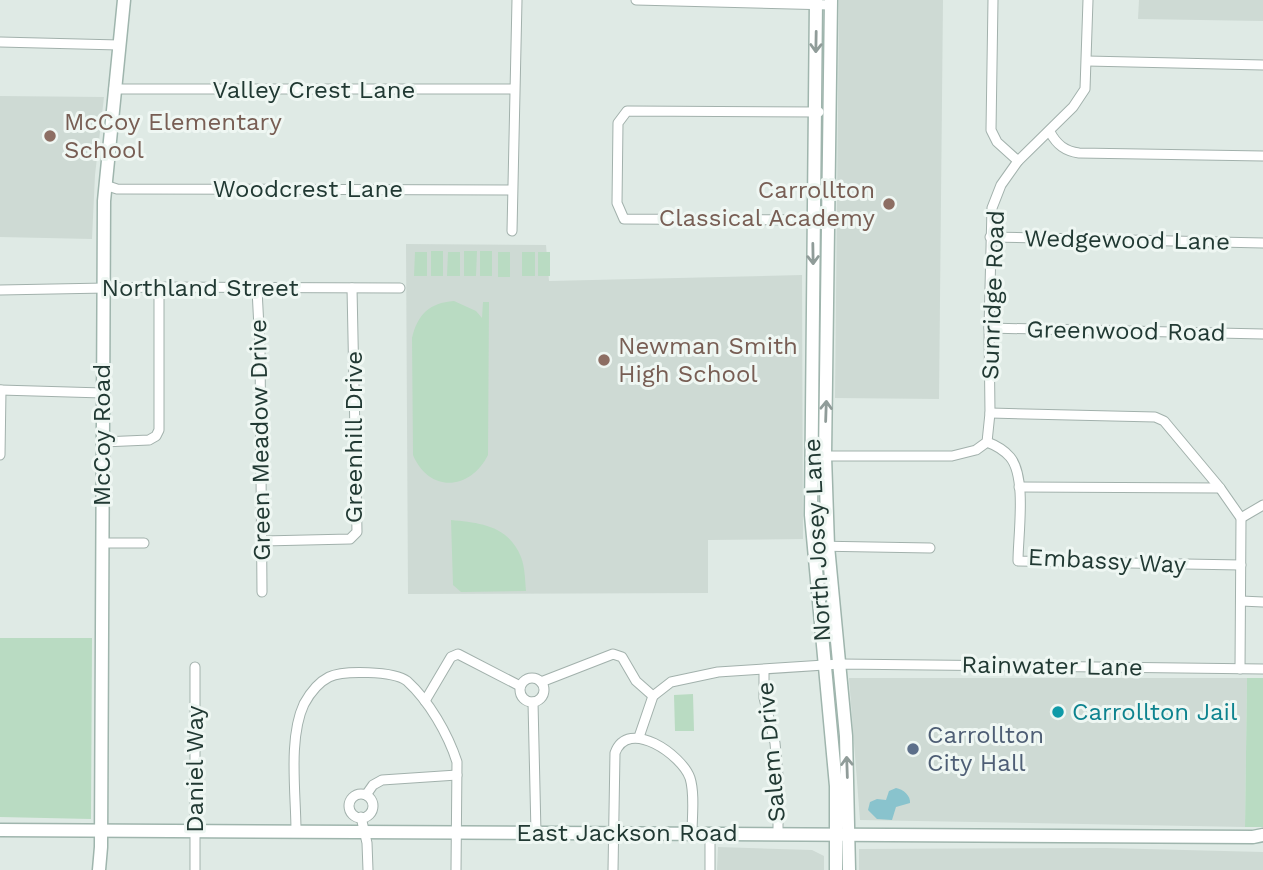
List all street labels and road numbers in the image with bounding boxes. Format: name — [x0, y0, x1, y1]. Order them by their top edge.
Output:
street label: Valley Crest Lane — [213, 76, 415, 104]
street label: Woodcrest Lane — [213, 175, 403, 203]
street label: Sunridge Road — [976, 210, 1010, 380]
street label: Wedgewood Lane — [1024, 224, 1230, 256]
street label: Northland Street — [101, 274, 299, 302]
street label: Greenwood Road — [1026, 315, 1226, 347]
street label: Green Meadow Drive — [244, 319, 276, 561]
street label: Greenhill Drive — [340, 351, 368, 523]
street label: McCoy Road — [88, 364, 116, 506]
street label: North Josey Lane — [798, 438, 836, 642]
street label: Embassy Way — [1027, 543, 1187, 579]
street label: Rainwater Lane — [961, 650, 1143, 682]
street label: Salem Drive — [751, 681, 791, 823]
street label: Daniel Way — [181, 705, 209, 833]
street label: East Jackson Road — [516, 819, 738, 847]

